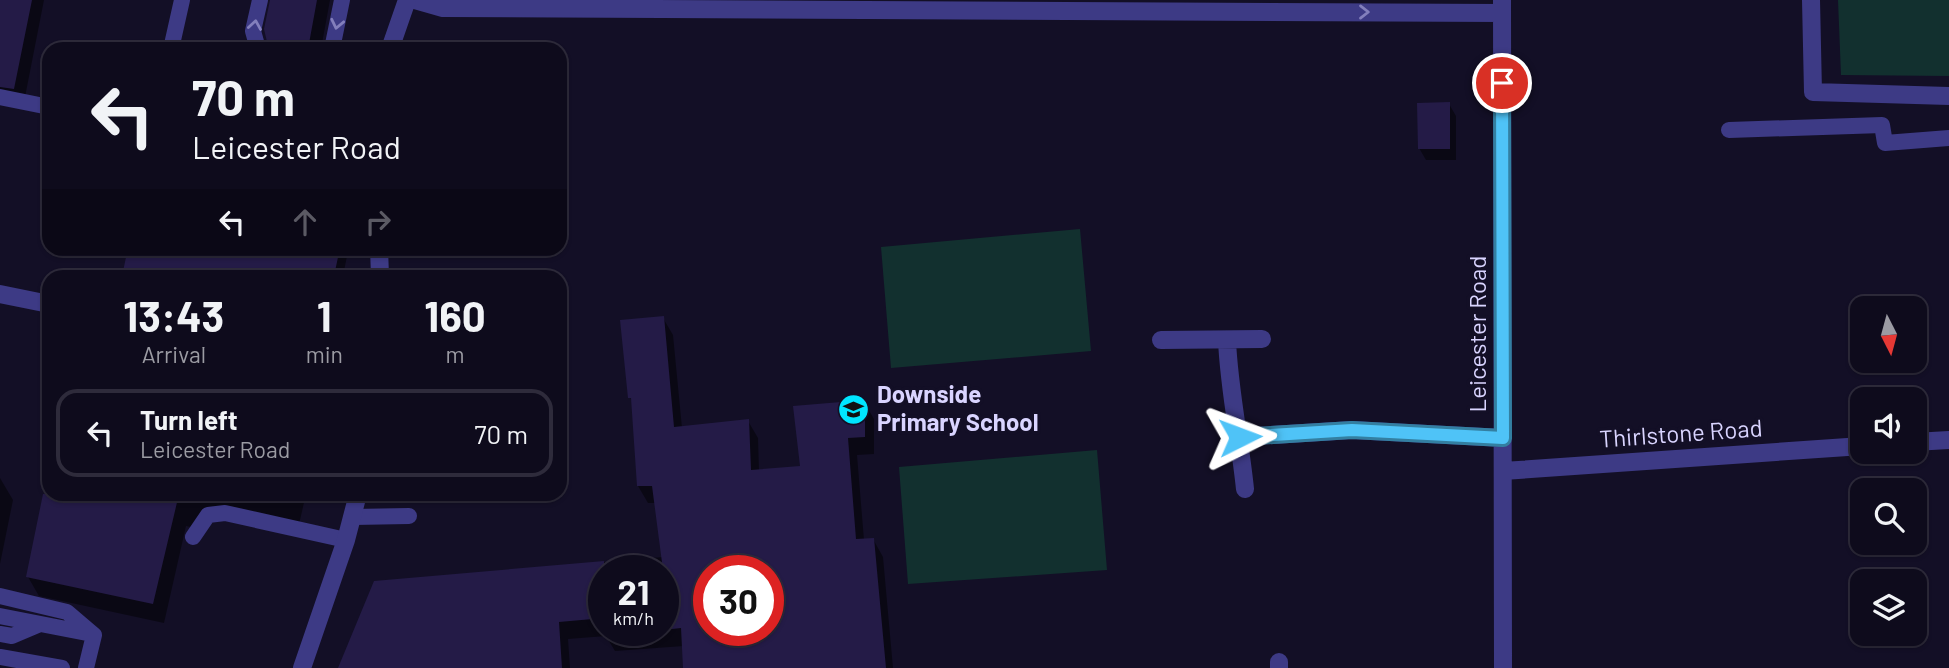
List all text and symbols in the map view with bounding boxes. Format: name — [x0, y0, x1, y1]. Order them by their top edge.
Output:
one-way arrow — [1360, 4, 1370, 20]
one-way arrow — [330, 18, 345, 30]
one-way arrow — [247, 19, 262, 31]
pin — [1472, 53, 1532, 113]
icon: arrive — [1483, 64, 1521, 102]
text: 70 m — [192, 67, 295, 126]
icon: left — [77, 70, 168, 161]
text: Leicester Road — [192, 127, 401, 165]
icon: left — [213, 203, 251, 241]
icon: ahead — [286, 203, 324, 241]
icon: right — [359, 203, 397, 241]
street label: Leicester Road — [1462, 256, 1491, 412]
text: 13:43 — [123, 290, 224, 340]
text: 1 — [317, 290, 332, 340]
text: 160 — [424, 290, 486, 340]
north arrow — [1850, 296, 1927, 373]
map controls — [1850, 296, 1927, 646]
text: Arrival — [142, 340, 206, 368]
text: min — [306, 340, 343, 368]
text: m — [445, 340, 464, 368]
place label: Downside Primary School — [877, 379, 1039, 436]
button: sound — [1850, 387, 1927, 464]
school or university icon: Downside Primary School — [837, 392, 871, 426]
position arrow — [1203, 400, 1277, 474]
text: Turn left — [140, 404, 238, 435]
street label: Thirlstone Road — [1598, 412, 1763, 453]
icon: left — [81, 414, 119, 452]
text: 70 m — [474, 418, 528, 449]
text: Leicester Road — [140, 435, 290, 463]
button: search — [1850, 478, 1927, 555]
speed limit sign: 30 — [693, 555, 784, 646]
button: layers — [1850, 569, 1927, 646]
text: 21 — [618, 570, 649, 612]
text: km/h — [613, 607, 654, 629]

